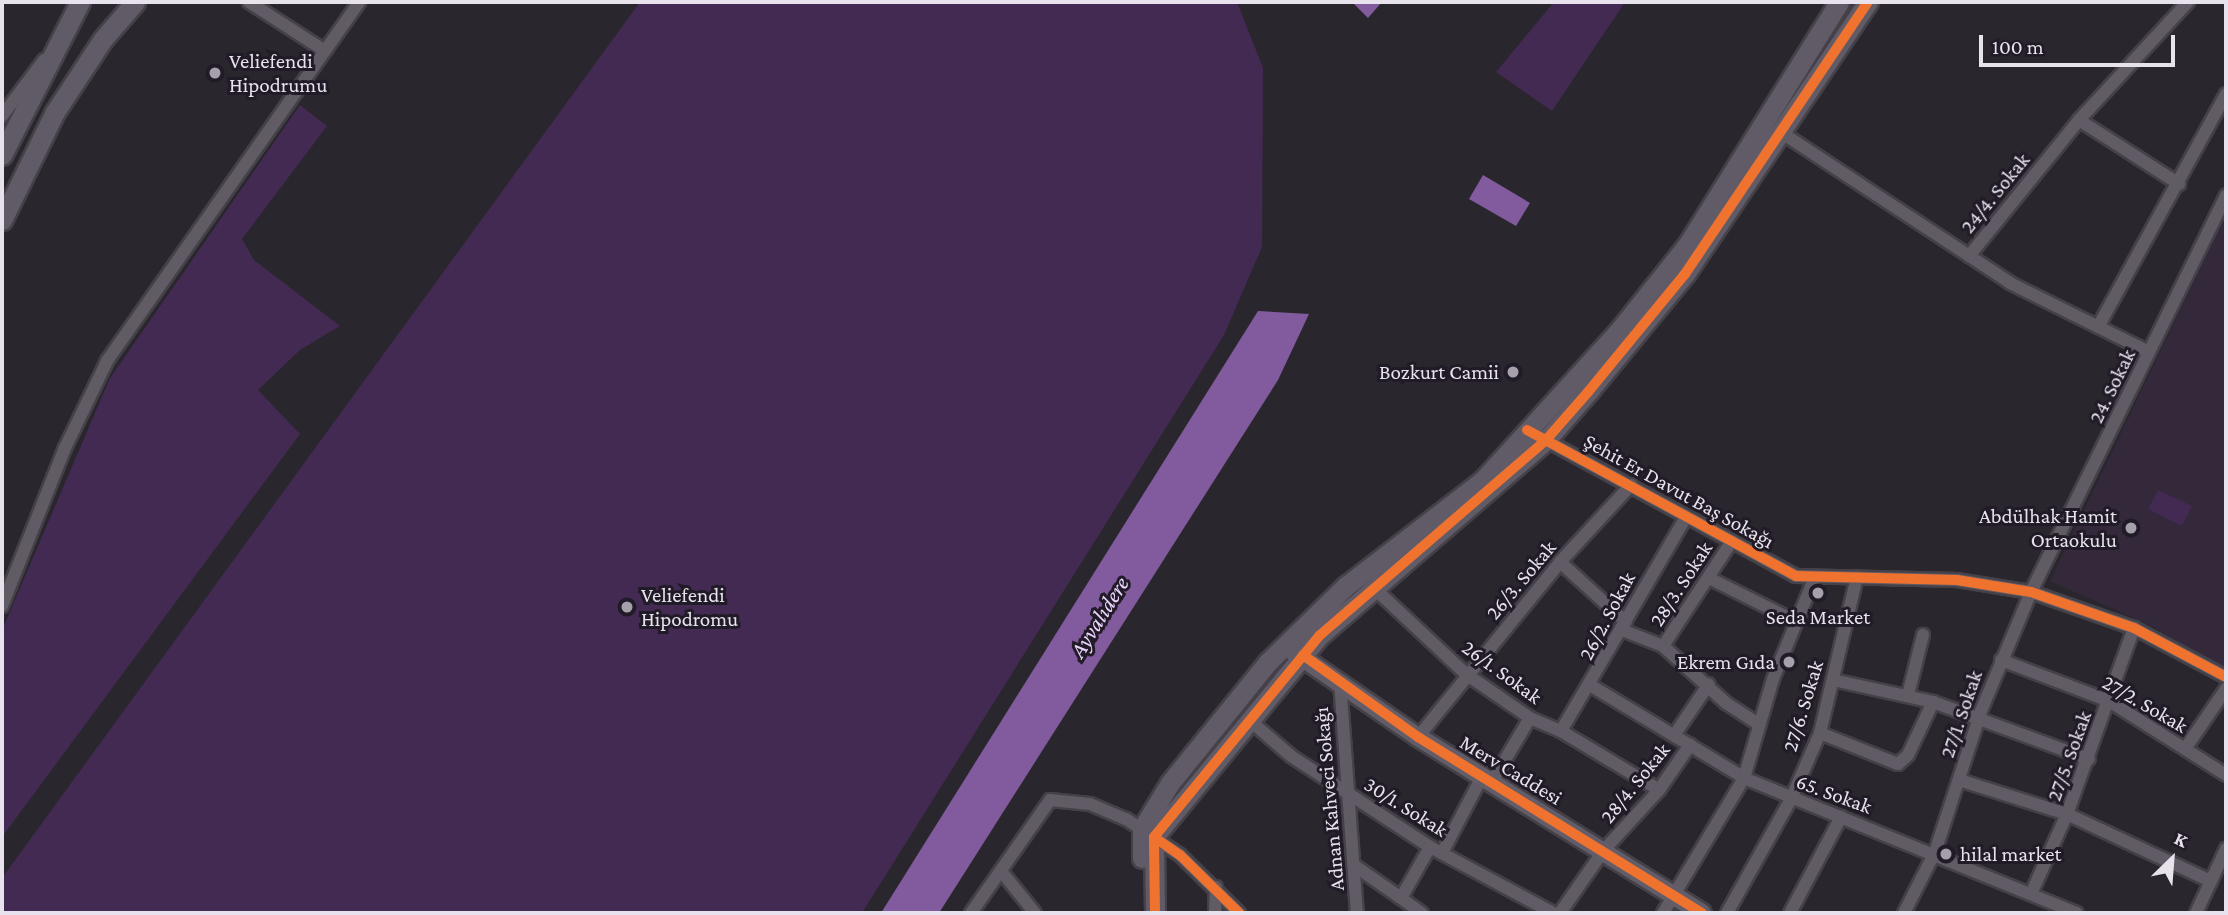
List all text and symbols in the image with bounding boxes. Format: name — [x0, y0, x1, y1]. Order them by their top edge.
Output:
scale bar — [1983, 21, 2179, 65]
text: 100 m — [1992, 35, 2044, 59]
place label: Veliefendi Hipodrumu — [229, 48, 327, 98]
marker: Veliefendi Hipodrumu — [207, 65, 223, 81]
street label: 24/4. Sokak — [1955, 148, 2035, 238]
street label: 24. Sokak — [2083, 345, 2141, 427]
place label: Bozkurt Camii — [1379, 359, 1499, 385]
marker: Bozkurt Camii — [1505, 364, 1521, 380]
street label: Şehit Er Davut Baş Sokağı — [1579, 428, 1779, 554]
place label: Abdülhak Hamit Ortaokulu — [1979, 503, 2117, 553]
marker: Abdülhak Hamit Ortaokulu — [2123, 520, 2139, 536]
street label: 26/3. Sokak — [1481, 535, 1561, 625]
street label: 28/3. Sokak — [1644, 537, 1718, 631]
street label: 26/2. Sokak — [1573, 568, 1641, 664]
water label: Ayvalıdere — [1063, 571, 1135, 663]
place label: Veliefendi Hipodromu — [641, 582, 738, 632]
marker: Seda Market — [1810, 585, 1826, 601]
marker: Veliefendi Hipodromu — [619, 599, 635, 615]
place label: Seda Market — [1766, 604, 1870, 630]
street label: 26/1. Sokak — [1457, 635, 1547, 709]
place label: Ekrem Gıda — [1677, 649, 1775, 675]
marker: Ekrem Gıda — [1781, 654, 1797, 670]
street label: 27/6. Sokak — [1777, 657, 1829, 755]
street label: 27/1. Sokak — [1934, 667, 1988, 761]
street label: 27/2. Sokak — [2098, 670, 2192, 738]
street label: Adnan Kahveci Sokağı — [1308, 706, 1350, 892]
street label: 27/5. Sokak — [2041, 708, 2097, 804]
street label: Merv Caddesi — [1455, 730, 1567, 810]
street label: 28/4. Sokak — [1595, 738, 1675, 828]
street label: 65. Sokak — [1793, 769, 1875, 819]
street label: 30/1. Sokak — [1360, 772, 1452, 842]
north arrow — [2137, 824, 2207, 894]
text: K — [2171, 827, 2191, 852]
place label: hilal market — [1960, 841, 2061, 867]
marker: hilal market — [1938, 846, 1954, 862]

